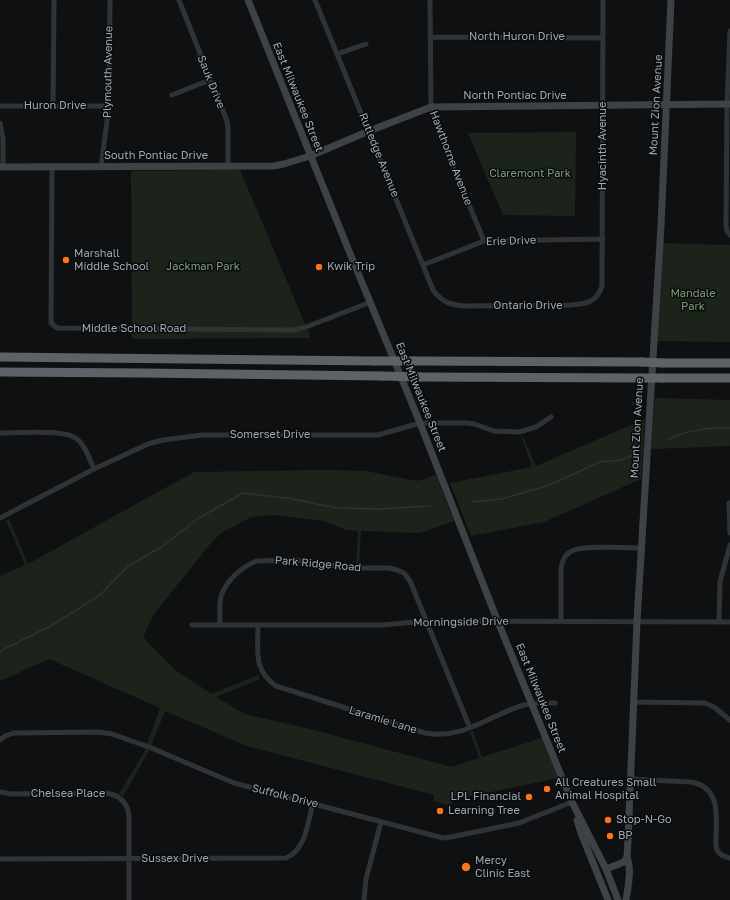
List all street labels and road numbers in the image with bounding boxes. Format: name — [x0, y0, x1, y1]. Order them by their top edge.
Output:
street label: Plymouth Avenue — [101, 26, 115, 118]
street label: North Huron Drive — [469, 30, 565, 44]
street label: East Milwaukee Street — [270, 40, 326, 154]
street label: Sauk Drive — [194, 54, 228, 110]
street label: Mount Zion Avenue — [647, 54, 665, 156]
street label: North Pontiac Drive — [463, 89, 567, 103]
street label: Huron Drive — [24, 99, 86, 113]
street label: Hyacinth Avenue — [596, 102, 610, 190]
street label: Hawthorne Avenue — [427, 109, 475, 207]
street label: Rutledge Avenue — [356, 111, 402, 199]
street label: South Pontiac Drive — [104, 149, 208, 163]
street label: Erie Drive — [486, 234, 536, 248]
street label: Ontario Drive — [493, 299, 563, 313]
street label: Middle School Road — [82, 322, 186, 336]
street label: East Milwaukee Street — [393, 340, 449, 454]
street label: Mount Zion Avenue — [628, 377, 646, 479]
street label: Somerset Drive — [230, 428, 310, 442]
street label: Park Ridge Road — [274, 554, 362, 574]
street label: Morningside Drive — [413, 615, 509, 629]
street label: East Milwaukee Street — [513, 641, 569, 755]
street label: Laramie Lane — [347, 703, 419, 737]
street label: Suffolk Drive — [250, 781, 320, 811]
street label: Chelsea Place — [31, 787, 105, 801]
street label: Sussex Drive — [141, 852, 209, 866]

